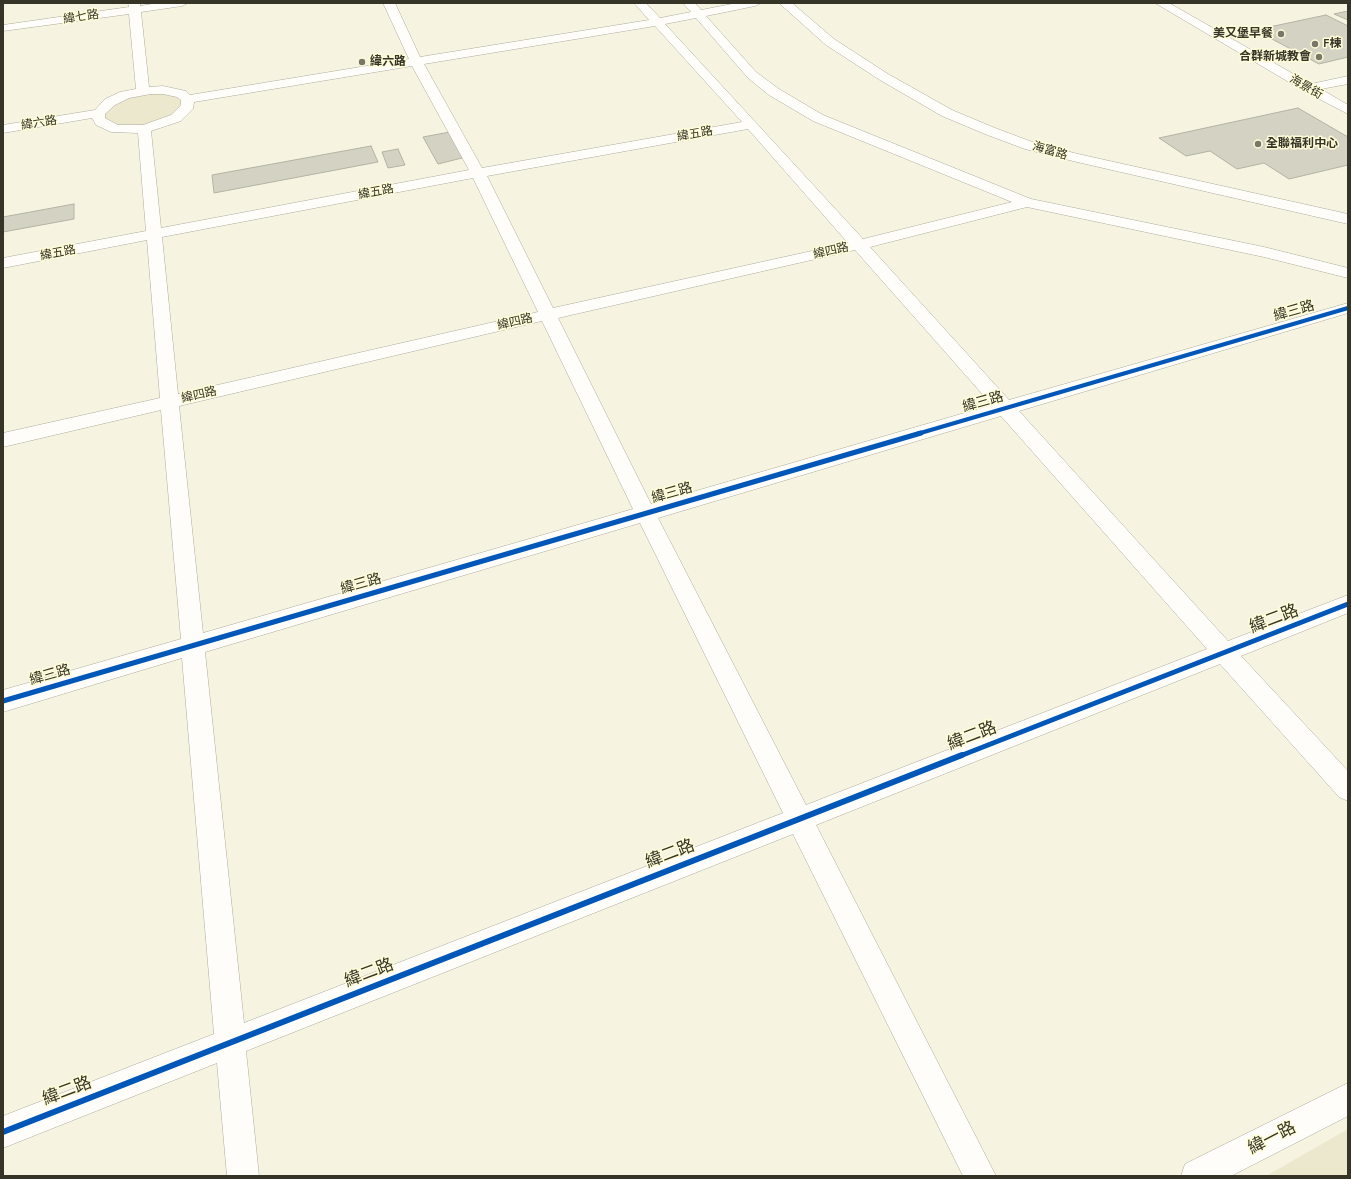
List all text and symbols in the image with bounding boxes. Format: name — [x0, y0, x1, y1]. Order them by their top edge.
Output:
street label: 緯七路 — [62, 7, 100, 27]
place label: 美又堡早餐 — [1213, 27, 1273, 41]
marker: 美又堡早餐 — [1276, 29, 1286, 39]
place label: F棟 — [1323, 37, 1342, 51]
marker: F棟 — [1310, 39, 1320, 49]
place label: 合群新城教會 — [1239, 50, 1311, 64]
marker: 合群新城教會 — [1314, 52, 1324, 62]
place label: 緯六路 — [370, 55, 406, 69]
marker: 緯六路 — [357, 57, 367, 67]
street label: 海景街 — [1287, 72, 1325, 102]
street label: 緯六路 — [20, 113, 58, 133]
street label: 緯五路 — [676, 124, 714, 144]
place label: 全聯福利中心 — [1266, 137, 1338, 151]
street label: 海富路 — [1031, 139, 1069, 163]
marker: 全聯福利中心 — [1253, 139, 1263, 149]
street label: 緯五路 — [357, 181, 395, 203]
street label: 緯四路 — [812, 240, 850, 262]
street label: 緯五路 — [39, 242, 77, 264]
street label: 緯三路 — [1271, 297, 1317, 325]
street label: 緯四路 — [496, 311, 534, 333]
street label: 緯四路 — [180, 384, 218, 406]
street label: 緯三路 — [960, 388, 1006, 416]
street label: 緯三路 — [649, 479, 695, 507]
street label: 緯三路 — [338, 570, 384, 598]
street label: 緯二路 — [1247, 600, 1301, 638]
street label: 緯三路 — [27, 661, 73, 689]
street label: 緯二路 — [945, 717, 999, 755]
street label: 緯二路 — [643, 835, 697, 873]
street label: 緯二路 — [342, 954, 396, 992]
street label: 緯二路 — [40, 1072, 94, 1110]
street label: 緯一路 — [1245, 1117, 1299, 1159]

